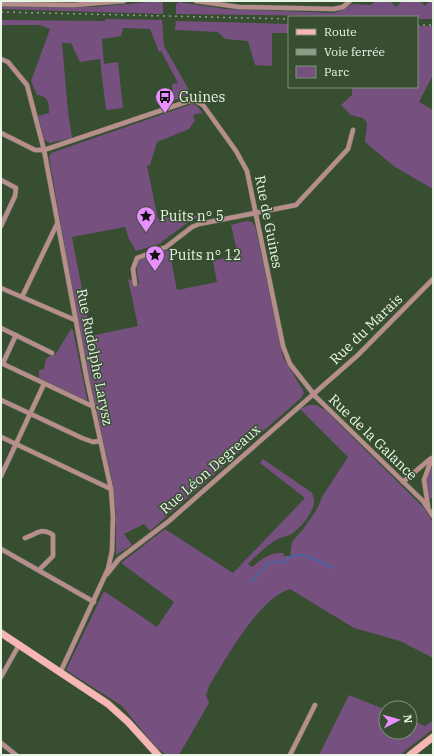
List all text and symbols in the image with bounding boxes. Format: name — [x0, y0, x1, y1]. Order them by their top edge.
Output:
legend — [288, 16, 418, 88]
text: Route — [324, 24, 357, 39]
text: Voie ferrée — [324, 44, 385, 59]
text: Parc — [324, 64, 349, 79]
bus stop icon: Guines — [154, 86, 176, 114]
place label: Guines — [179, 88, 226, 106]
street label: Rue de Guines — [251, 174, 287, 270]
place icon: Puits n° 5 — [135, 205, 157, 233]
place label: Puits n° 5 — [160, 207, 224, 225]
place icon: Puits n° 12 — [144, 244, 166, 272]
place label: Puits n° 12 — [169, 246, 241, 264]
street label: Rue Rudolphe Larysz — [73, 287, 117, 427]
street label: Rue du Marais — [326, 290, 406, 368]
street label: Rue de la Galance — [325, 390, 421, 484]
street label: Rue Léon Degreaux — [156, 420, 264, 518]
north arrow — [378, 700, 418, 740]
text: N — [401, 714, 415, 724]

